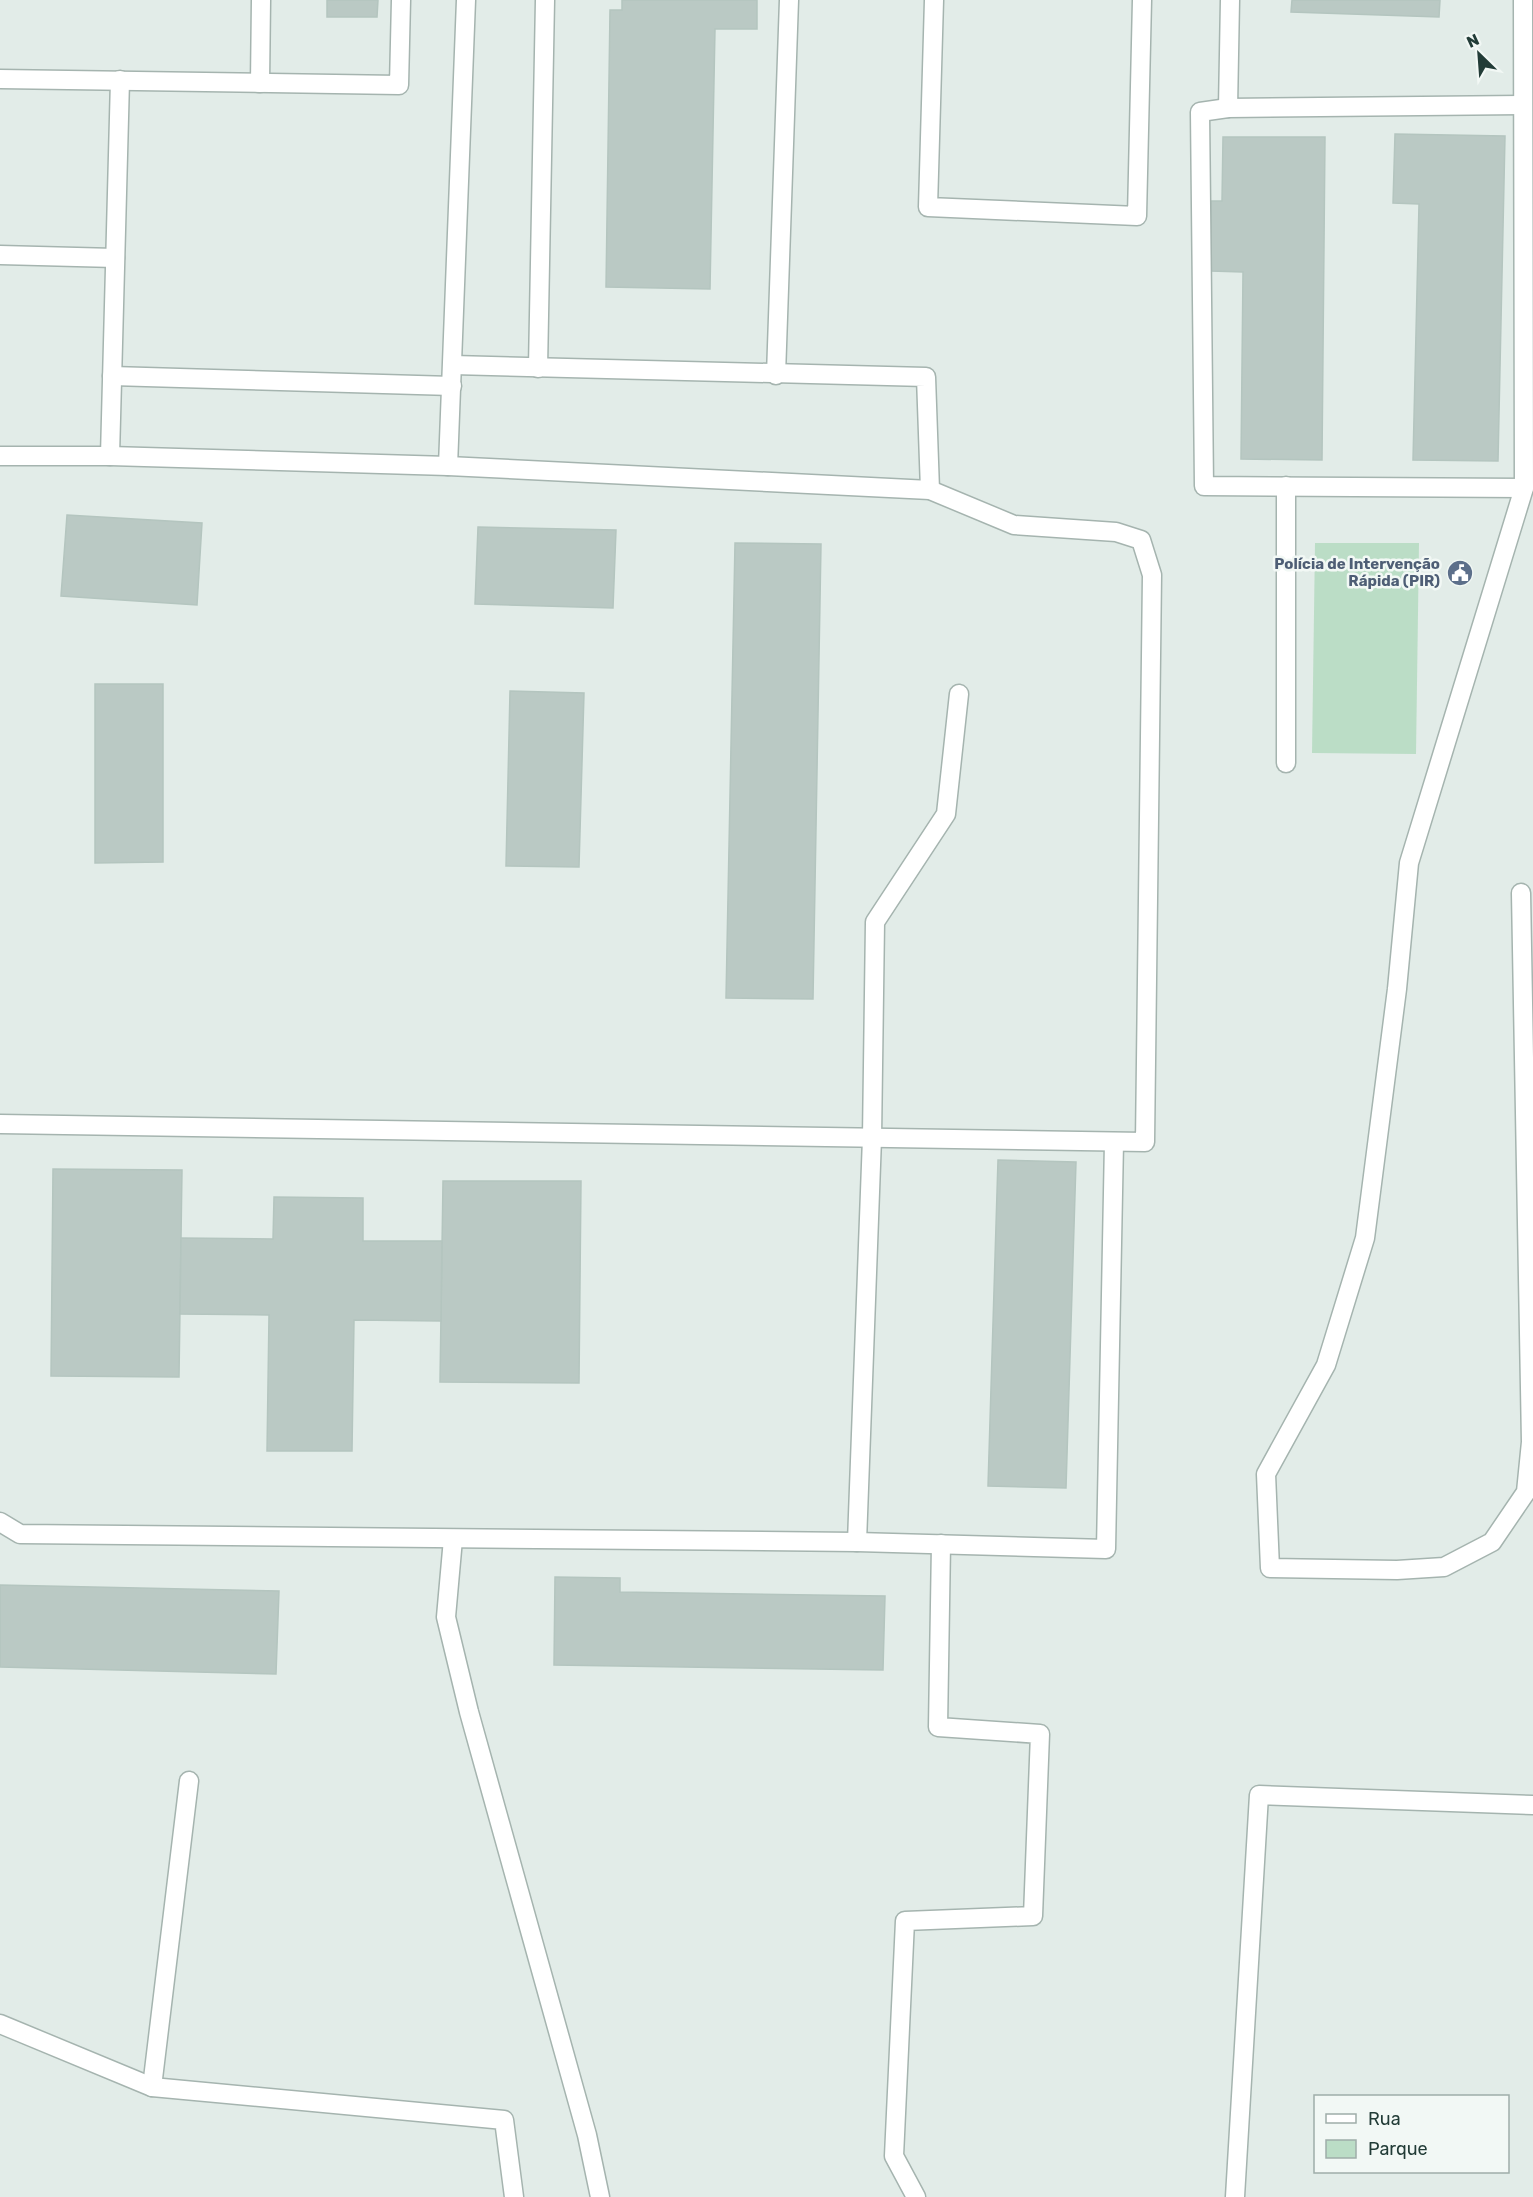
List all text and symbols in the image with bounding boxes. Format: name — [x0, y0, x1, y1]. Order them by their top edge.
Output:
north arrow — [1449, 24, 1509, 84]
text: N — [1464, 30, 1482, 52]
place label: Polícia de Intervenção Rápida (PIR) — [1274, 555, 1440, 590]
public building icon: Polícia de Intervenção Rápida (PIR) — [1445, 558, 1475, 588]
legend — [1314, 2095, 1509, 2173]
text: Rua — [1368, 2108, 1401, 2130]
text: Parque — [1368, 2138, 1428, 2160]

